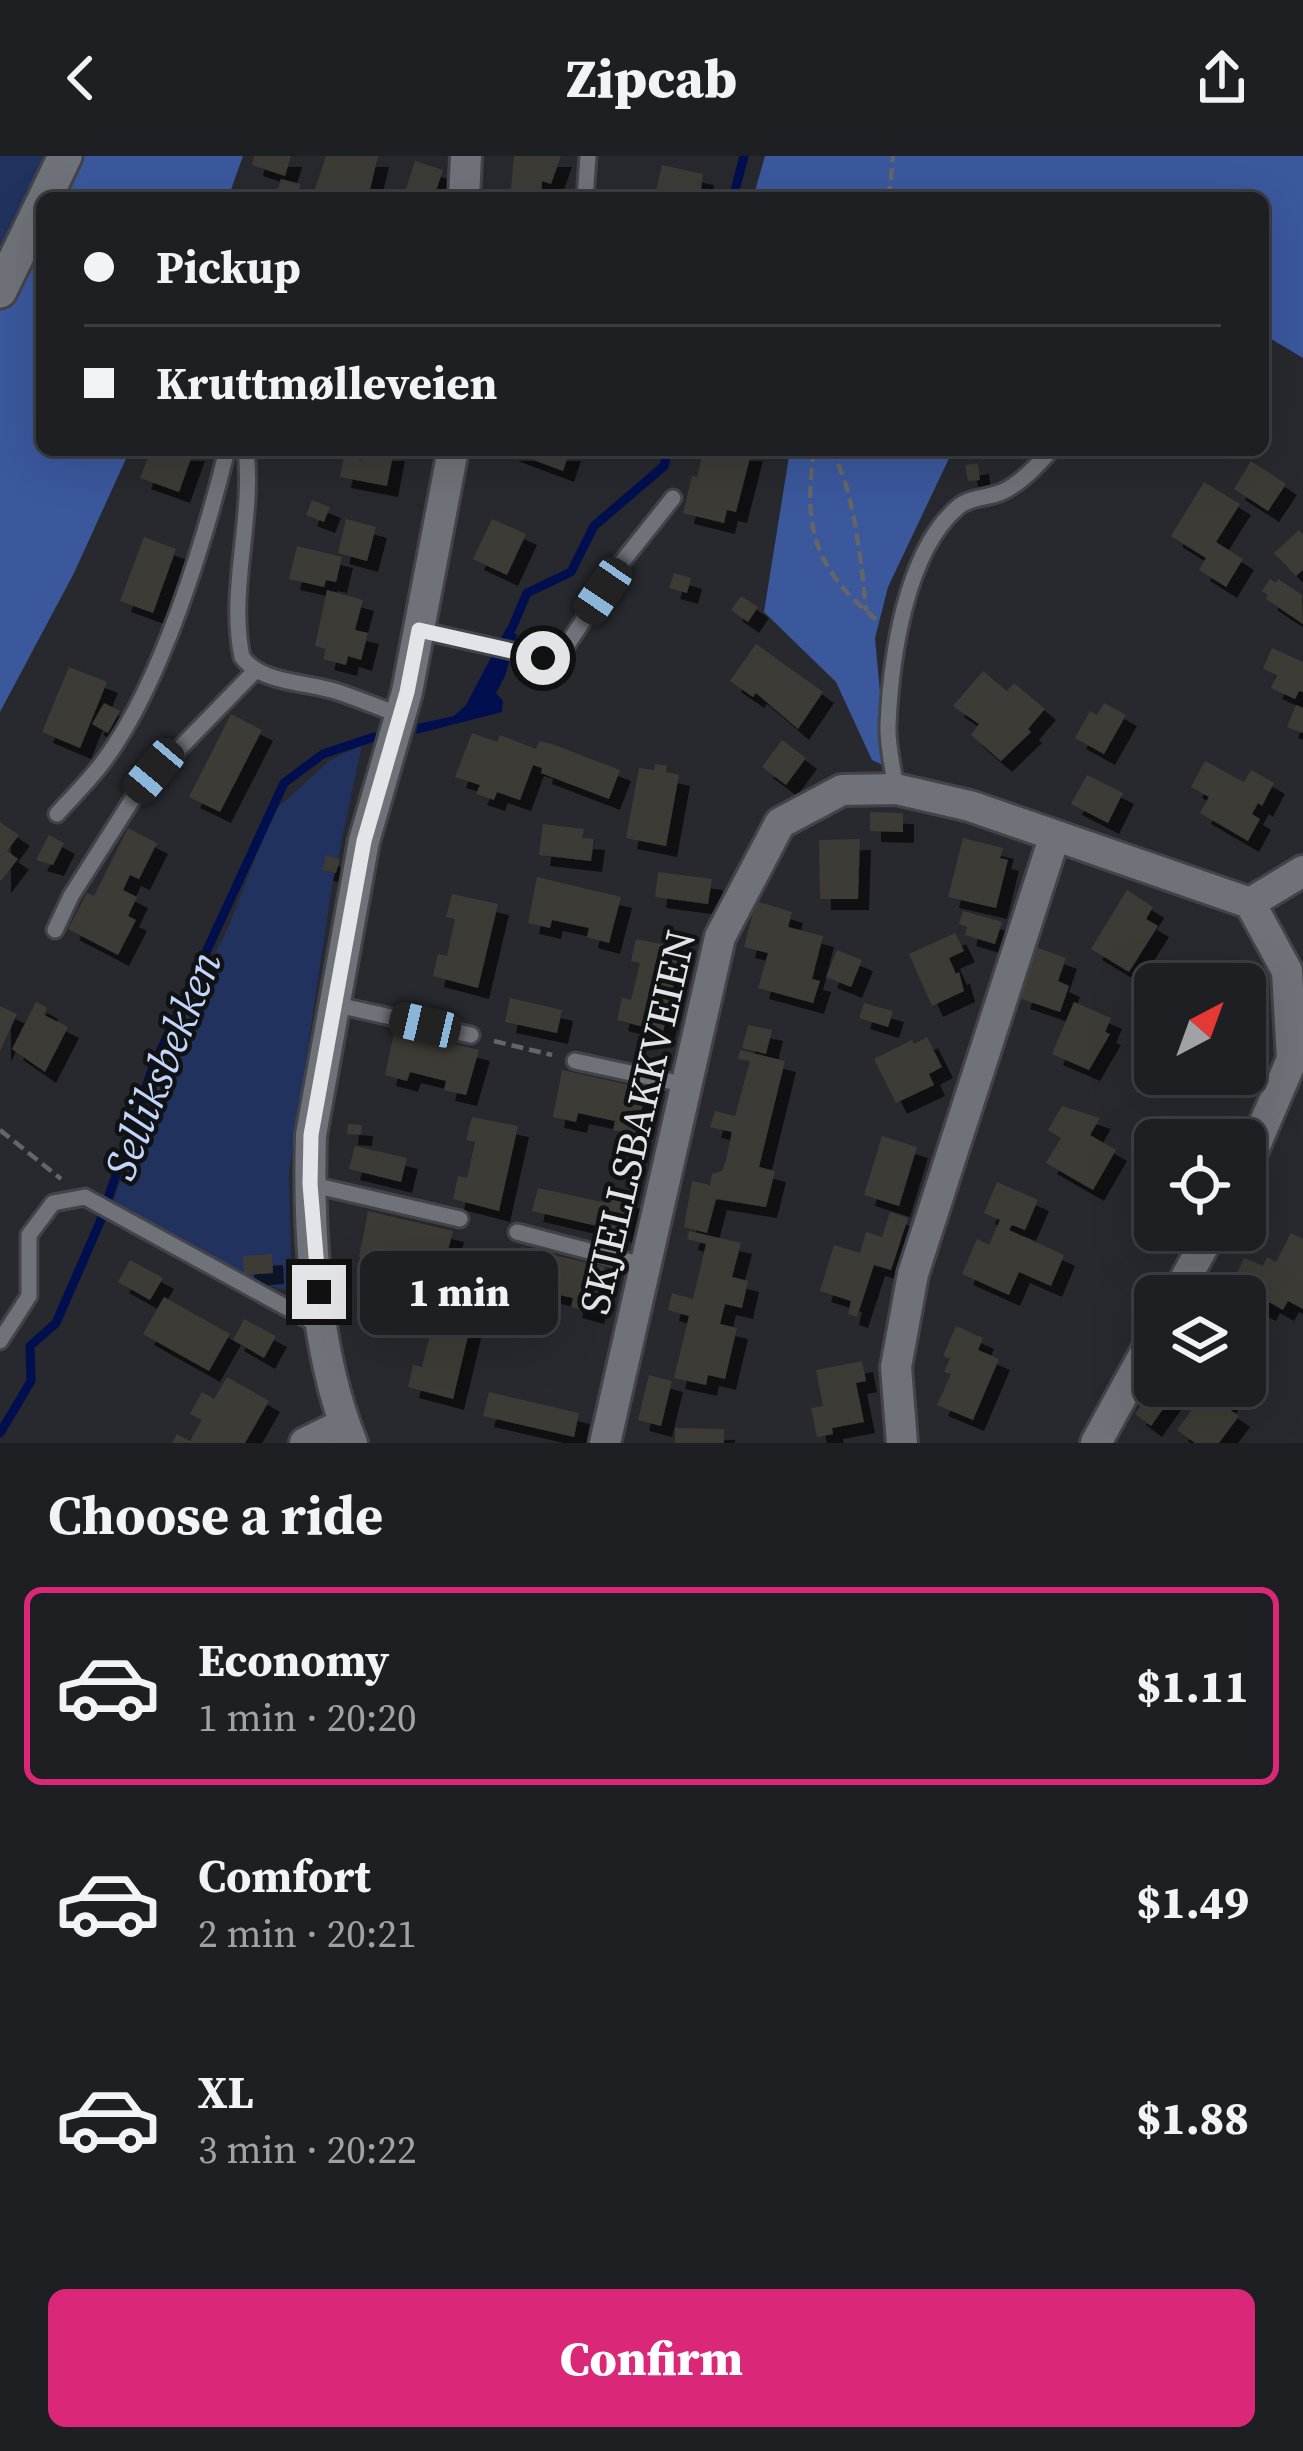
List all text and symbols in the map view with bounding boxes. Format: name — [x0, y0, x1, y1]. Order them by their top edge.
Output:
text: Zipcab — [566, 41, 737, 115]
icon: back — [48, 45, 114, 111]
icon: share — [1189, 45, 1255, 111]
text: Pickup — [156, 236, 301, 298]
text: Kruttmølleveien — [156, 352, 497, 414]
car — [568, 551, 638, 631]
route start — [516, 631, 570, 685]
car — [117, 732, 191, 810]
street label: SKJELLSBAKKVEIEN — [565, 924, 709, 1320]
water label: Selliksbekken — [88, 942, 236, 1188]
north arrow — [1134, 963, 1266, 1095]
map controls — [1134, 963, 1266, 1407]
car — [386, 999, 464, 1051]
button: locate — [1134, 1119, 1266, 1251]
callout: 1 min — [361, 1250, 559, 1334]
route end — [292, 1265, 346, 1319]
text: 1 min — [408, 1266, 510, 1319]
button: layers — [1134, 1275, 1266, 1407]
text: Choose a ride — [48, 1478, 383, 1552]
text: Economy — [198, 1629, 389, 1691]
icon: car — [54, 1632, 162, 1740]
text: $1.11 — [1136, 1655, 1249, 1717]
text: 1 min · 20:20 — [198, 1691, 417, 1744]
text: Comfort — [198, 1845, 371, 1907]
icon: car — [54, 1848, 162, 1956]
text: $1.49 — [1136, 1871, 1249, 1933]
text: 2 min · 20:21 — [198, 1907, 417, 1960]
text: XL — [198, 2061, 254, 2123]
icon: car — [54, 2064, 162, 2172]
text: $1.88 — [1136, 2087, 1249, 2149]
text: 3 min · 20:22 — [198, 2123, 417, 2176]
button: Confirm — [48, 2289, 1255, 2427]

